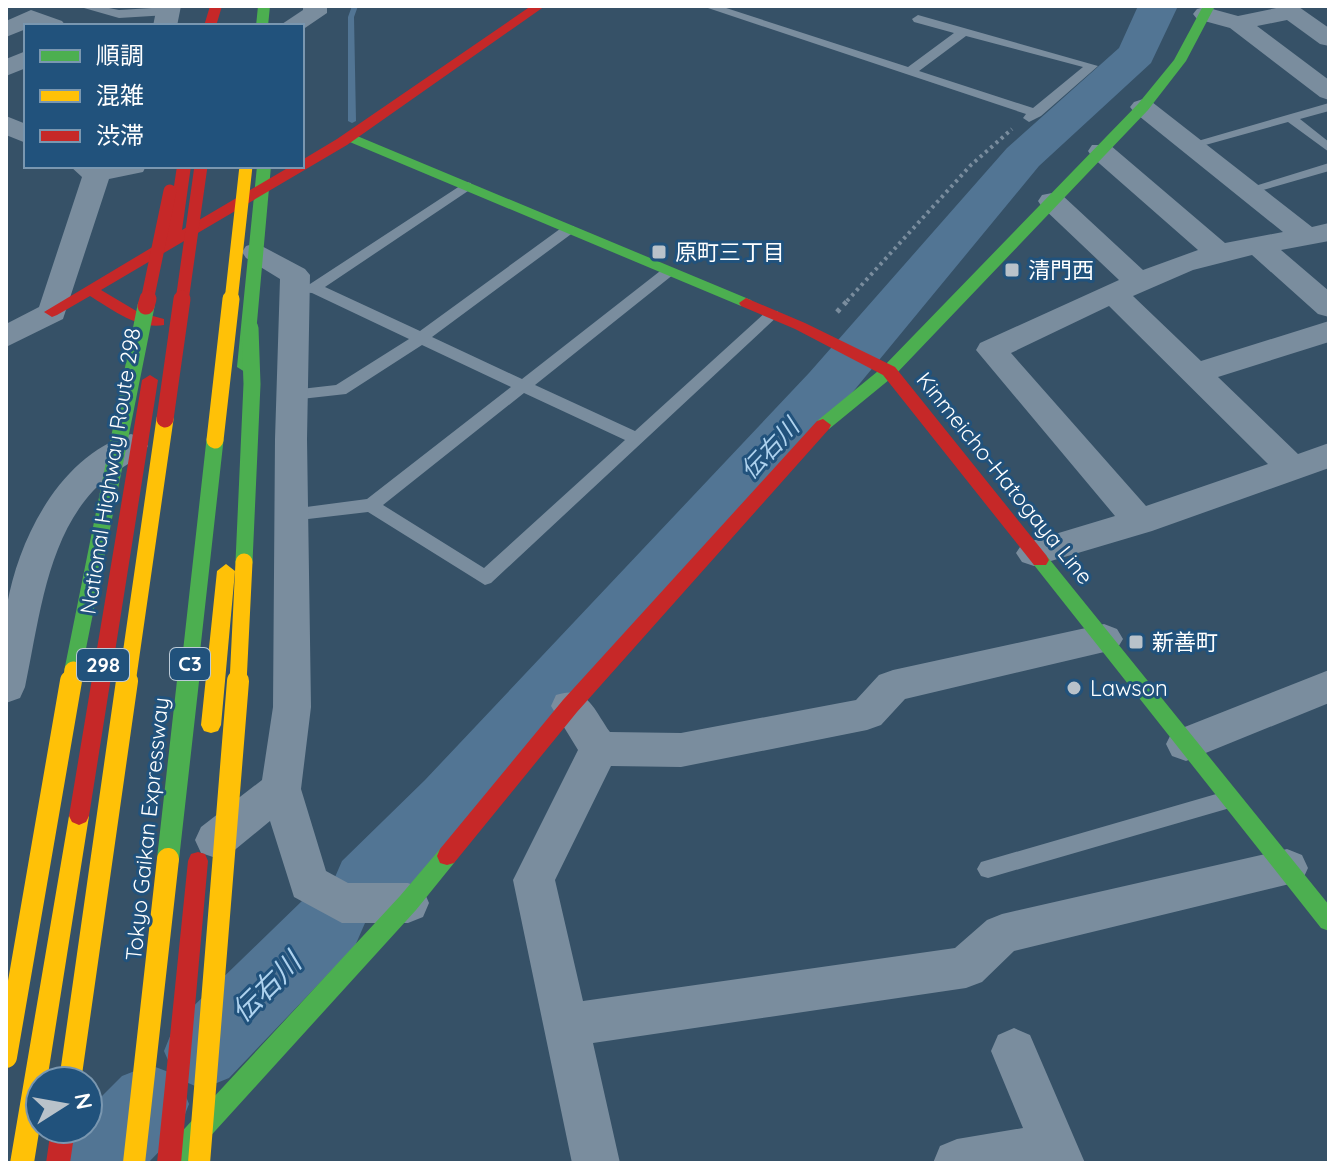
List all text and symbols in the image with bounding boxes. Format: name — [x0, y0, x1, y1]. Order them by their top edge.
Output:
legend — [24, 24, 304, 168]
text: 順調 — [96, 40, 144, 70]
text: 混雑 — [96, 80, 144, 110]
text: 渋滞 — [96, 120, 144, 150]
place label: 原町三丁目 — [675, 238, 785, 266]
marker: 原町三丁目 — [650, 243, 668, 261]
place label: 清門西 — [1028, 256, 1094, 284]
marker: 清門西 — [1003, 261, 1021, 279]
street label: National Highway Route 298 — [74, 326, 146, 616]
street label: Kinmeicho-Hatogaya Line — [911, 366, 1099, 590]
water label: 伝右川 — [734, 410, 807, 485]
place label: 新善町 — [1152, 628, 1218, 656]
marker: 新善町 — [1127, 633, 1145, 651]
road number: C3 — [170, 648, 210, 680]
road number: 298 — [77, 649, 129, 681]
place label: Lawson — [1090, 674, 1168, 702]
marker: Lawson — [1065, 679, 1083, 697]
street label: Tokyo Gaikan Expressway — [119, 696, 175, 962]
water label: 伝右川 — [224, 942, 310, 1029]
north arrow — [24, 1065, 104, 1145]
text: N — [68, 1091, 99, 1112]

